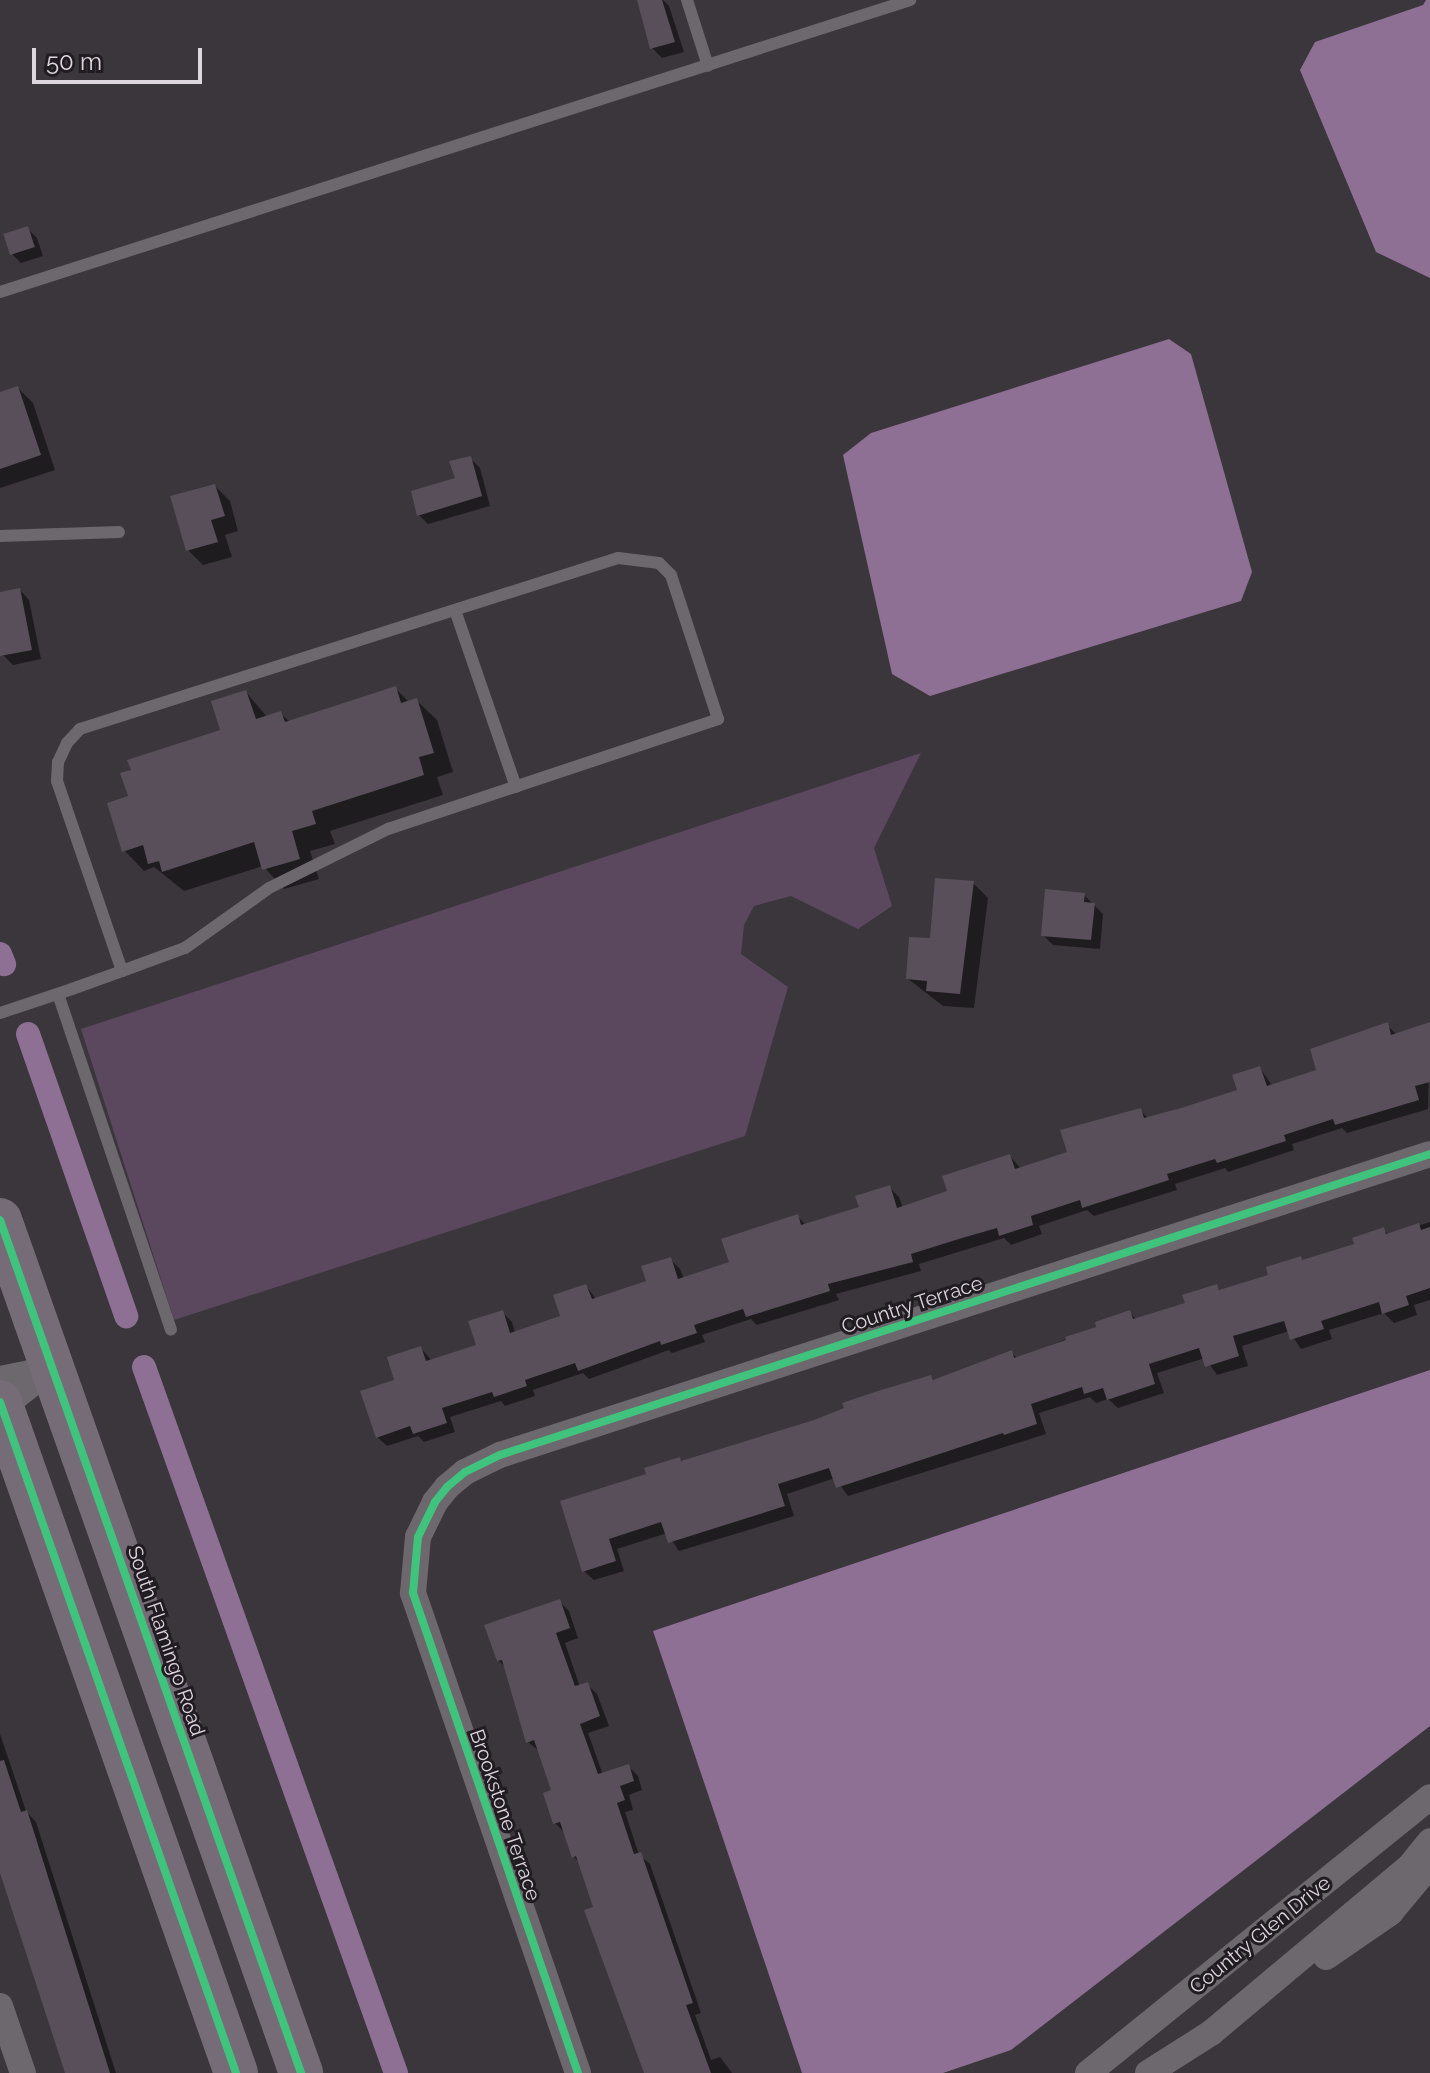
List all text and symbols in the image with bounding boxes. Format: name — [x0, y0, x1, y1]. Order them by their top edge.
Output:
scale bar — [36, 32, 206, 82]
text: 50 m — [46, 47, 102, 76]
street label: Country Terrace — [838, 1271, 986, 1339]
street label: South Flamingo Road — [122, 1543, 210, 1739]
street label: Brookstone Terrace — [464, 1726, 546, 1904]
street label: Country Glen Drive — [1185, 1871, 1335, 1999]

